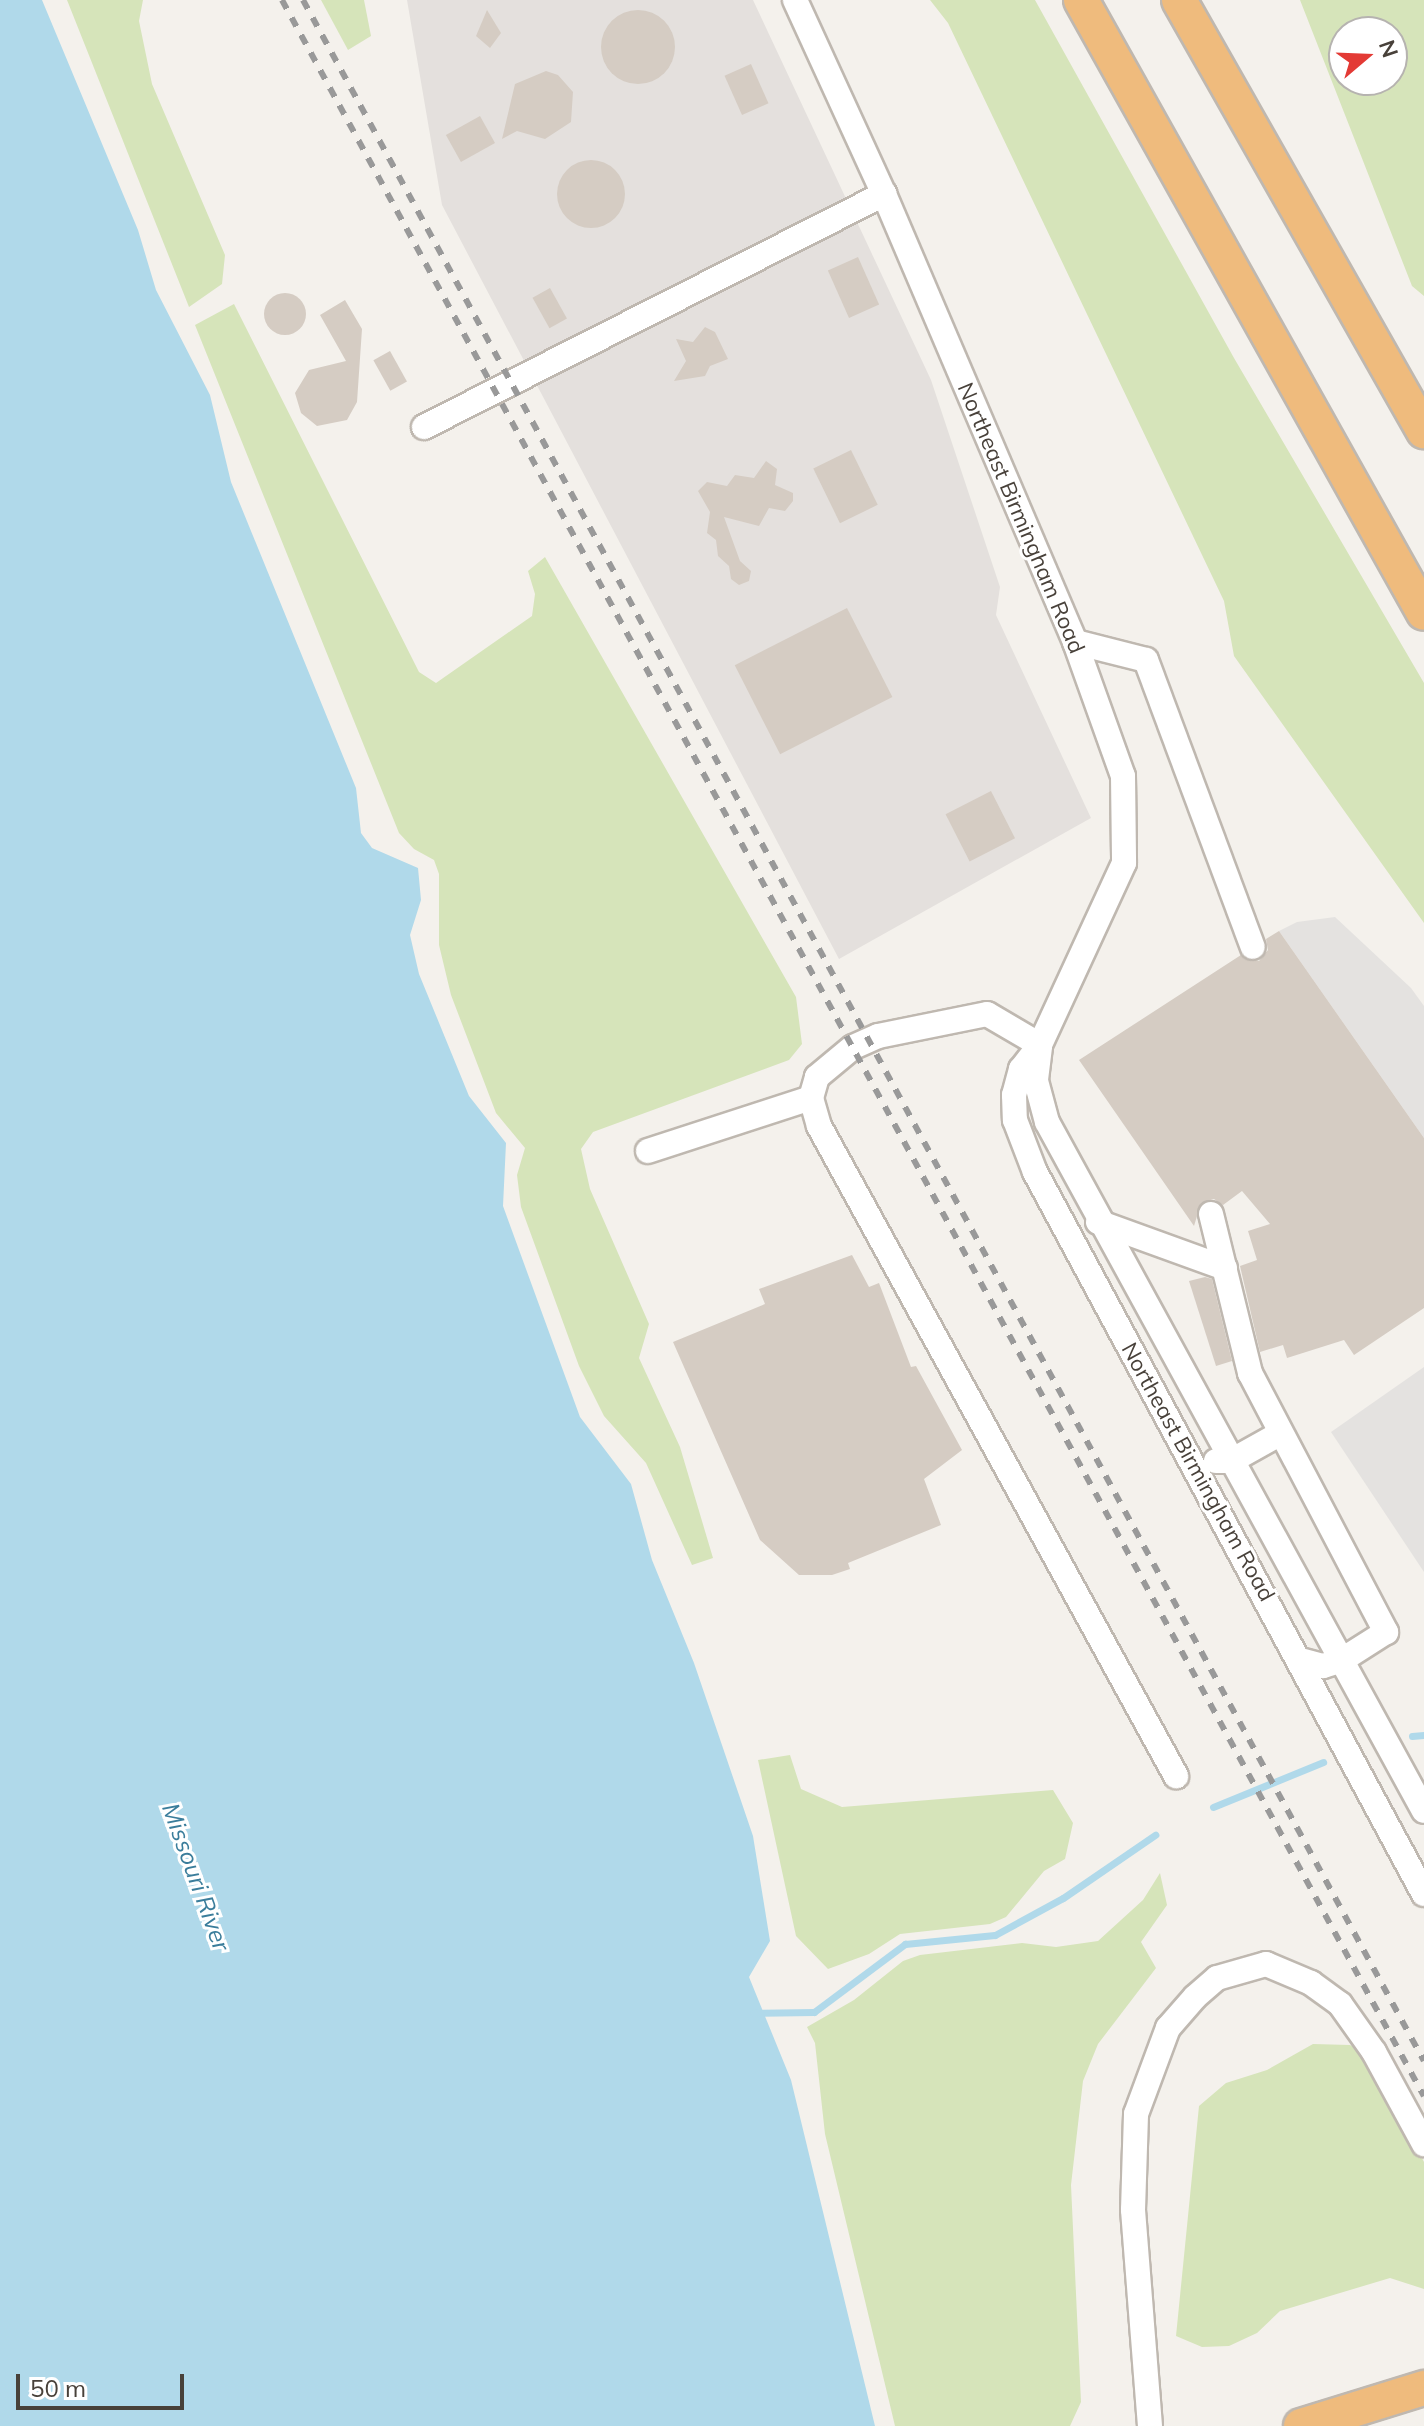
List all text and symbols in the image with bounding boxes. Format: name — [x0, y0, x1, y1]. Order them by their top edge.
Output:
north arrow — [1328, 16, 1408, 96]
text: N — [1373, 36, 1405, 61]
street label: Northeast Birmingham Road — [952, 379, 1090, 657]
street label: Northeast Birmingham Road — [1116, 1338, 1280, 1606]
water label: Missouri River — [156, 1799, 236, 1955]
scale bar — [20, 2358, 188, 2408]
text: 50 m — [30, 2373, 86, 2403]

